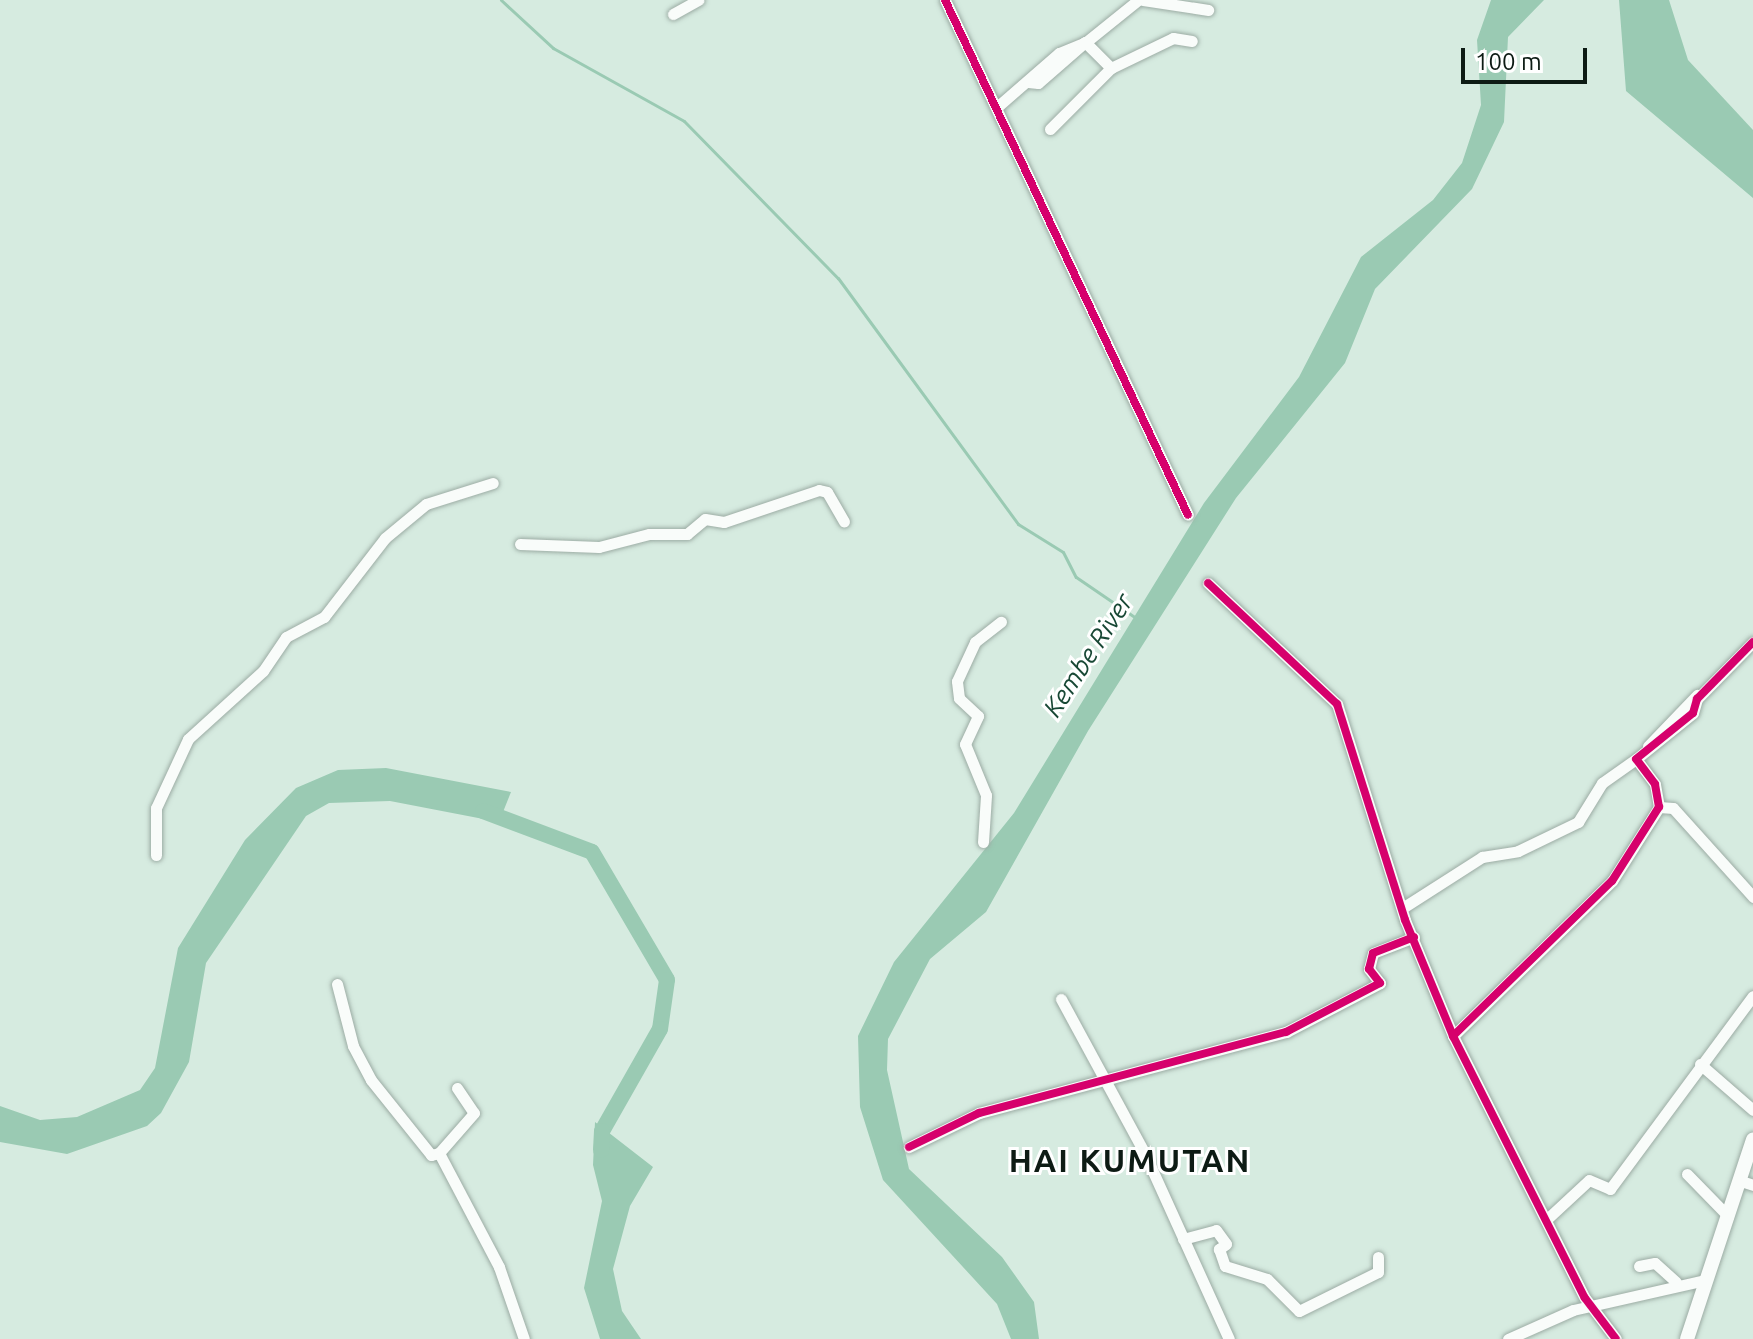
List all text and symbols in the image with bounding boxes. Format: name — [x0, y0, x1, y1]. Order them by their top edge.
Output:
scale bar — [1465, 32, 1591, 82]
text: 100 m — [1475, 48, 1542, 75]
water label: Kembe River — [1037, 587, 1139, 723]
district label: HAI KUMUTAN — [1009, 1141, 1251, 1179]

